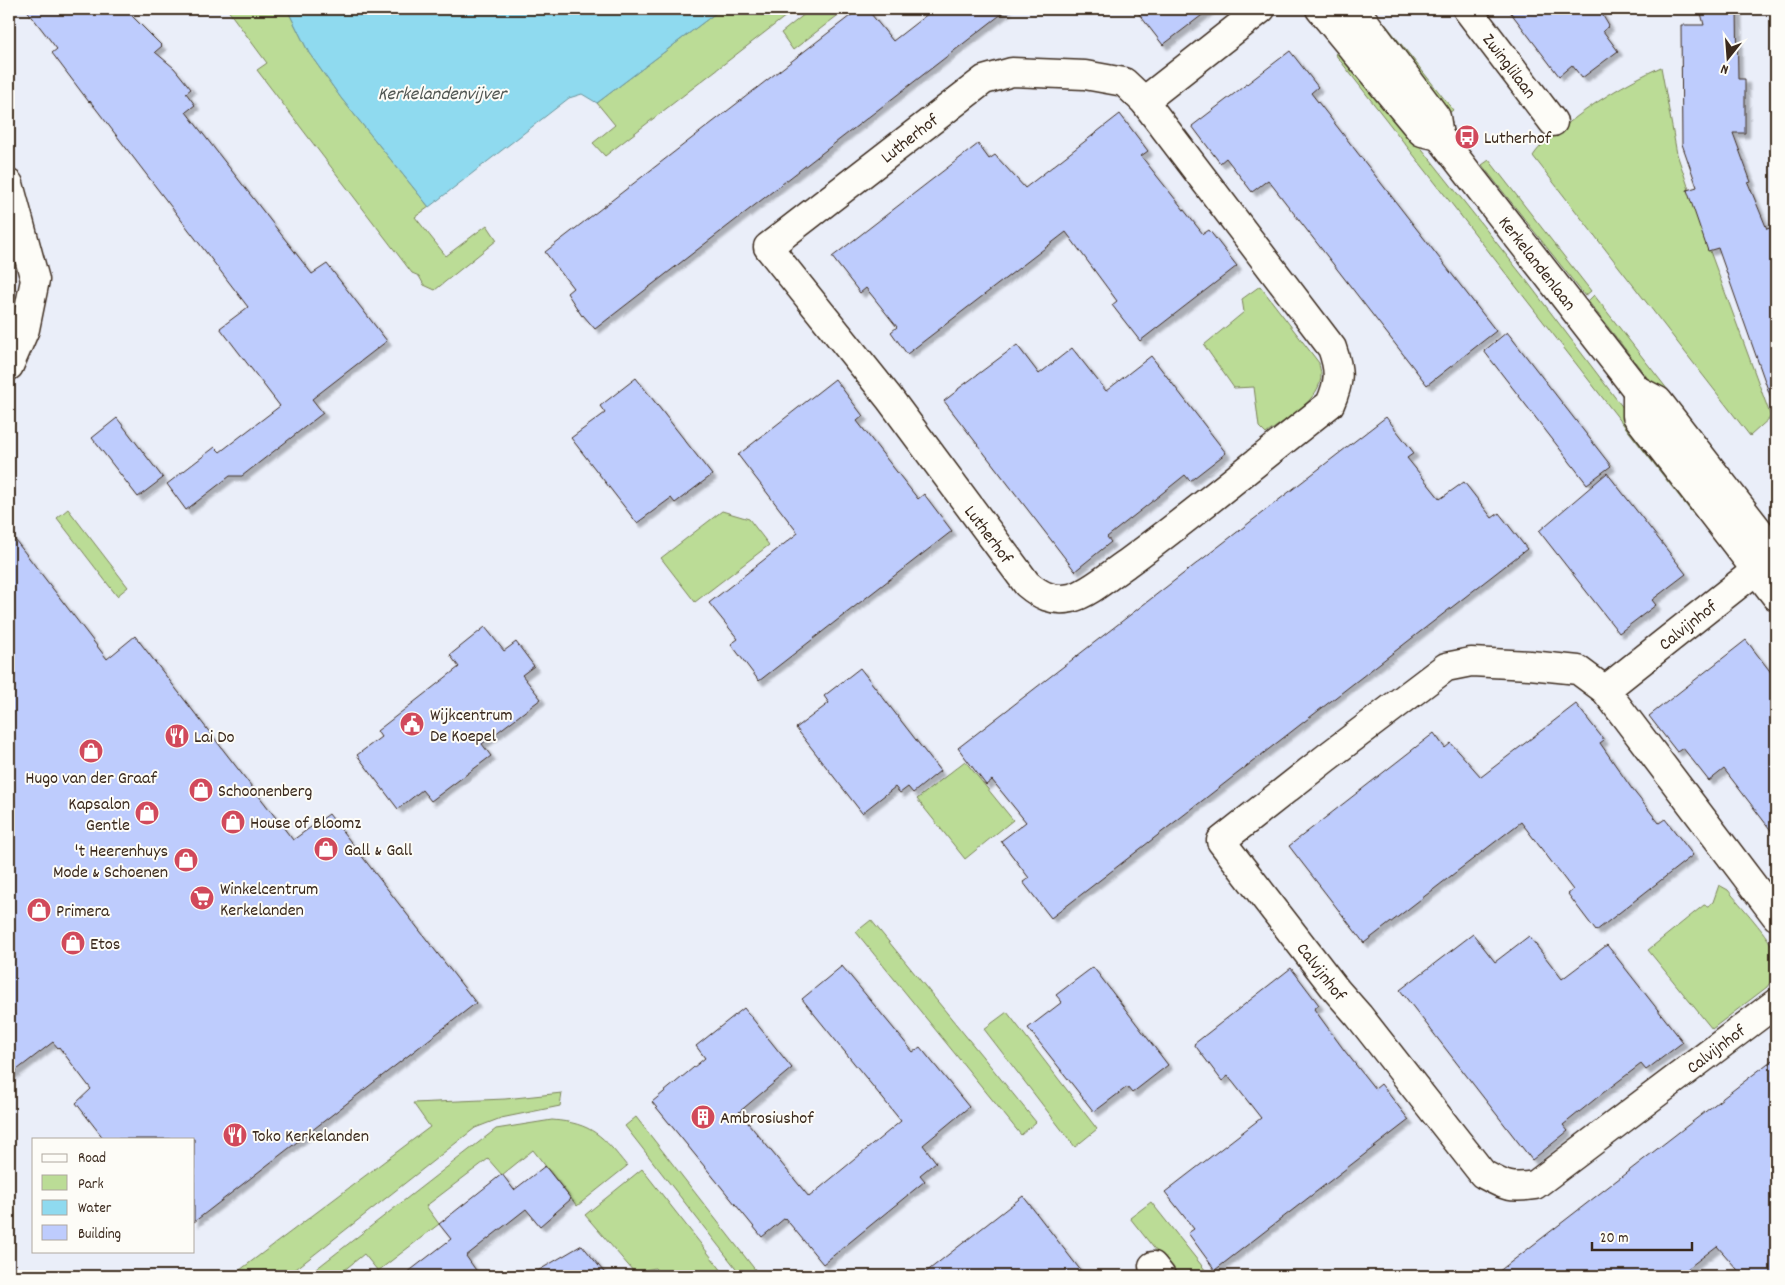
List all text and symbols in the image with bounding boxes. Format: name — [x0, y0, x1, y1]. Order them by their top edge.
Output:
street label: Zwinglilaan — [1475, 29, 1541, 105]
north arrow — [1702, 32, 1752, 82]
text: N — [1718, 58, 1731, 79]
water label: Kerkelandenvijver — [378, 82, 508, 109]
street label: Lutherhof — [876, 109, 945, 171]
bus stop icon: Lutherhof — [1454, 124, 1480, 150]
place label: Lutherhof — [1484, 127, 1552, 152]
street label: Kerkelandenlaan — [1491, 212, 1581, 317]
street label: Lutherhof — [957, 501, 1018, 570]
street label: Calvijnhof — [1654, 595, 1724, 658]
place label: Wijkcentrum De Koepel — [430, 704, 513, 750]
public building icon: Wijkcentrum De Koepel — [399, 711, 425, 737]
restaurant icon: Lai Do — [164, 723, 190, 749]
place label: Lai Do — [194, 726, 235, 751]
shop icon: Hugo van der Graaf — [78, 738, 104, 764]
place label: Hugo van der Graaf — [25, 767, 157, 792]
shop icon: Schoonenberg — [188, 777, 214, 803]
place label: Schoonenberg — [218, 780, 312, 805]
place label: Kapsalon Gentle — [68, 793, 130, 839]
shop icon: Kapsalon Gentle — [134, 800, 160, 826]
shop icon: House of Bloomz — [220, 809, 246, 835]
place label: House of Bloomz — [250, 812, 361, 837]
shop icon: Gall & Gall — [313, 836, 339, 862]
place label: Gall & Gall — [344, 839, 413, 864]
place label: 't Heerenhuys Mode & Schoenen — [53, 840, 168, 886]
shop icon: 't Heerenhuys Mode & Schoenen — [173, 847, 199, 873]
place label: Winkelcentrum Kerkelanden — [220, 878, 318, 924]
supermarket icon: Winkelcentrum Kerkelanden — [189, 885, 215, 911]
shop icon: Primera — [26, 897, 52, 923]
place label: Primera — [56, 900, 110, 925]
shop icon: Etos — [60, 930, 86, 956]
place label: Etos — [90, 933, 120, 958]
street label: Calvijnhof — [1289, 938, 1351, 1008]
street label: Calvijnhof — [1682, 1020, 1752, 1081]
building icon: Ambrosiushof — [690, 1104, 716, 1130]
place label: Ambrosiushof — [720, 1107, 814, 1132]
restaurant icon: Toko Kerkelanden — [222, 1122, 248, 1148]
place label: Toko Kerkelanden — [252, 1125, 369, 1150]
legend — [32, 1138, 195, 1252]
text: Road — [78, 1148, 106, 1170]
text: Park — [78, 1174, 104, 1196]
text: Water — [78, 1198, 112, 1220]
scale bar — [1592, 1220, 1692, 1252]
text: Building — [78, 1224, 121, 1246]
text: 20 m — [1600, 1228, 1628, 1250]

